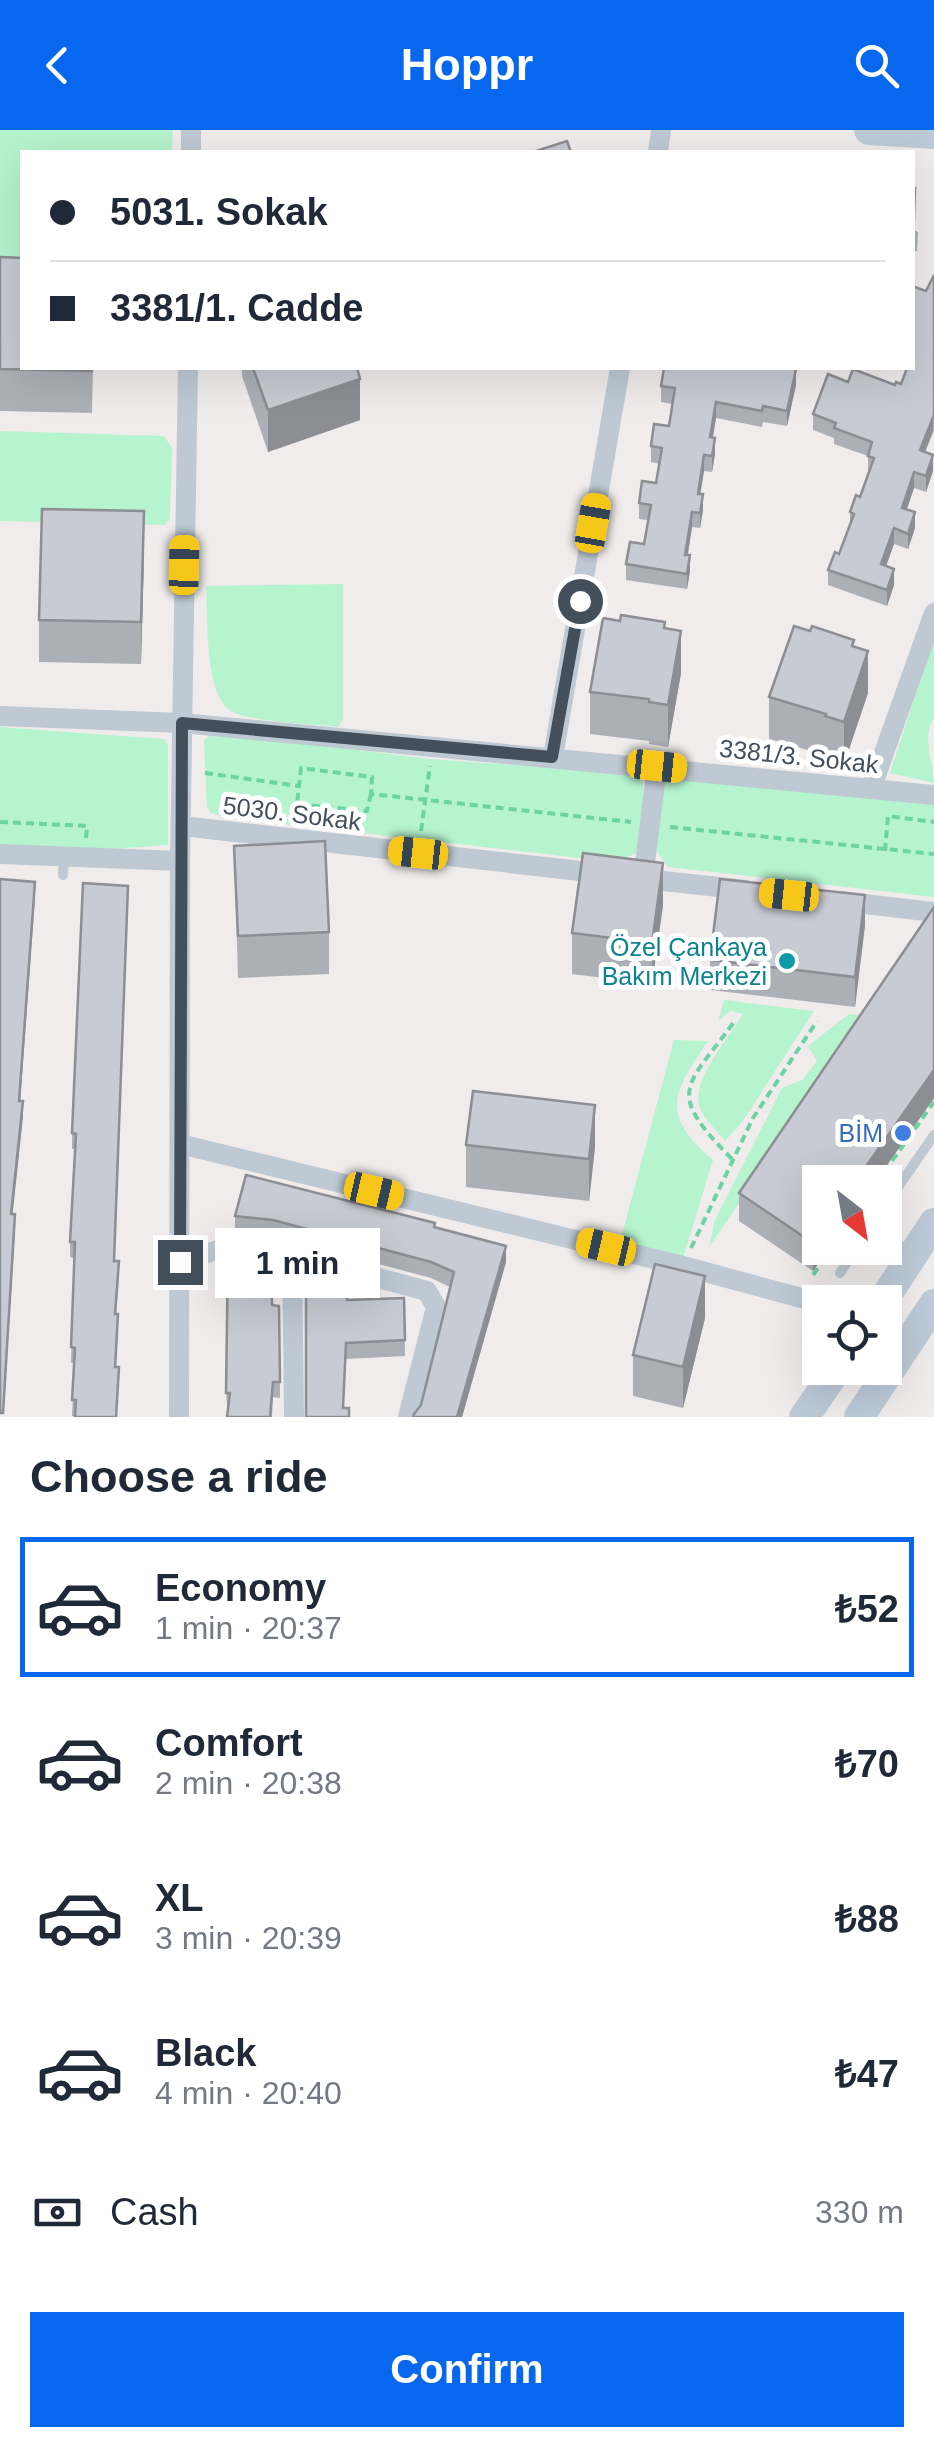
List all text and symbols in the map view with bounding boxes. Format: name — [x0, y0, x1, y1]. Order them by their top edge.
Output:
icon: back — [30, 38, 85, 93]
icon: search — [849, 38, 904, 93]
text: Hoppr — [401, 39, 533, 90]
text: 5031. Sokak — [110, 191, 328, 233]
text: 3381/1. Cadde — [110, 287, 363, 329]
car — [573, 491, 613, 555]
car — [168, 535, 200, 595]
route start — [558, 579, 603, 624]
street label: 3381/3. Sokak — [718, 734, 880, 778]
car — [626, 748, 688, 784]
street label: 5030. Sokak — [221, 791, 363, 835]
car — [387, 835, 449, 871]
car — [758, 877, 820, 913]
place label: Özel Çankaya Bakım Merkezi — [602, 933, 767, 990]
marker: Özel Çankaya Bakım Merkezi — [776, 950, 798, 972]
place label: BİM — [839, 1119, 883, 1147]
marker: BİM — [892, 1122, 914, 1144]
north arrow — [802, 1165, 902, 1265]
map controls — [802, 1165, 902, 1385]
car — [341, 1170, 407, 1212]
car — [573, 1226, 639, 1268]
callout: 1 min — [215, 1227, 380, 1297]
route end — [158, 1240, 203, 1285]
text: 1 min — [256, 1245, 339, 1281]
button: locate — [802, 1285, 902, 1385]
text: Choose a ride — [30, 1451, 328, 1502]
icon: car — [35, 1562, 125, 1652]
text: Economy — [155, 1567, 326, 1609]
text: ₺52 — [835, 1588, 899, 1630]
text: 1 min · 20:37 — [155, 1610, 342, 1646]
icon: car — [35, 1717, 125, 1807]
text: Comfort — [155, 1722, 303, 1764]
text: ₺70 — [835, 1743, 899, 1785]
text: 2 min · 20:38 — [155, 1765, 342, 1801]
icon: car — [35, 1872, 125, 1962]
text: XL — [155, 1877, 204, 1919]
text: ₺88 — [835, 1898, 899, 1940]
text: 3 min · 20:39 — [155, 1920, 342, 1956]
icon: car — [35, 2027, 125, 2117]
text: Black — [155, 2032, 256, 2074]
text: ₺47 — [835, 2053, 899, 2095]
text: 4 min · 20:40 — [155, 2075, 342, 2111]
icon: cash — [30, 2185, 85, 2240]
text: Cash — [110, 2191, 199, 2233]
text: 330 m — [815, 2194, 904, 2230]
button: Confirm — [30, 2312, 904, 2427]

